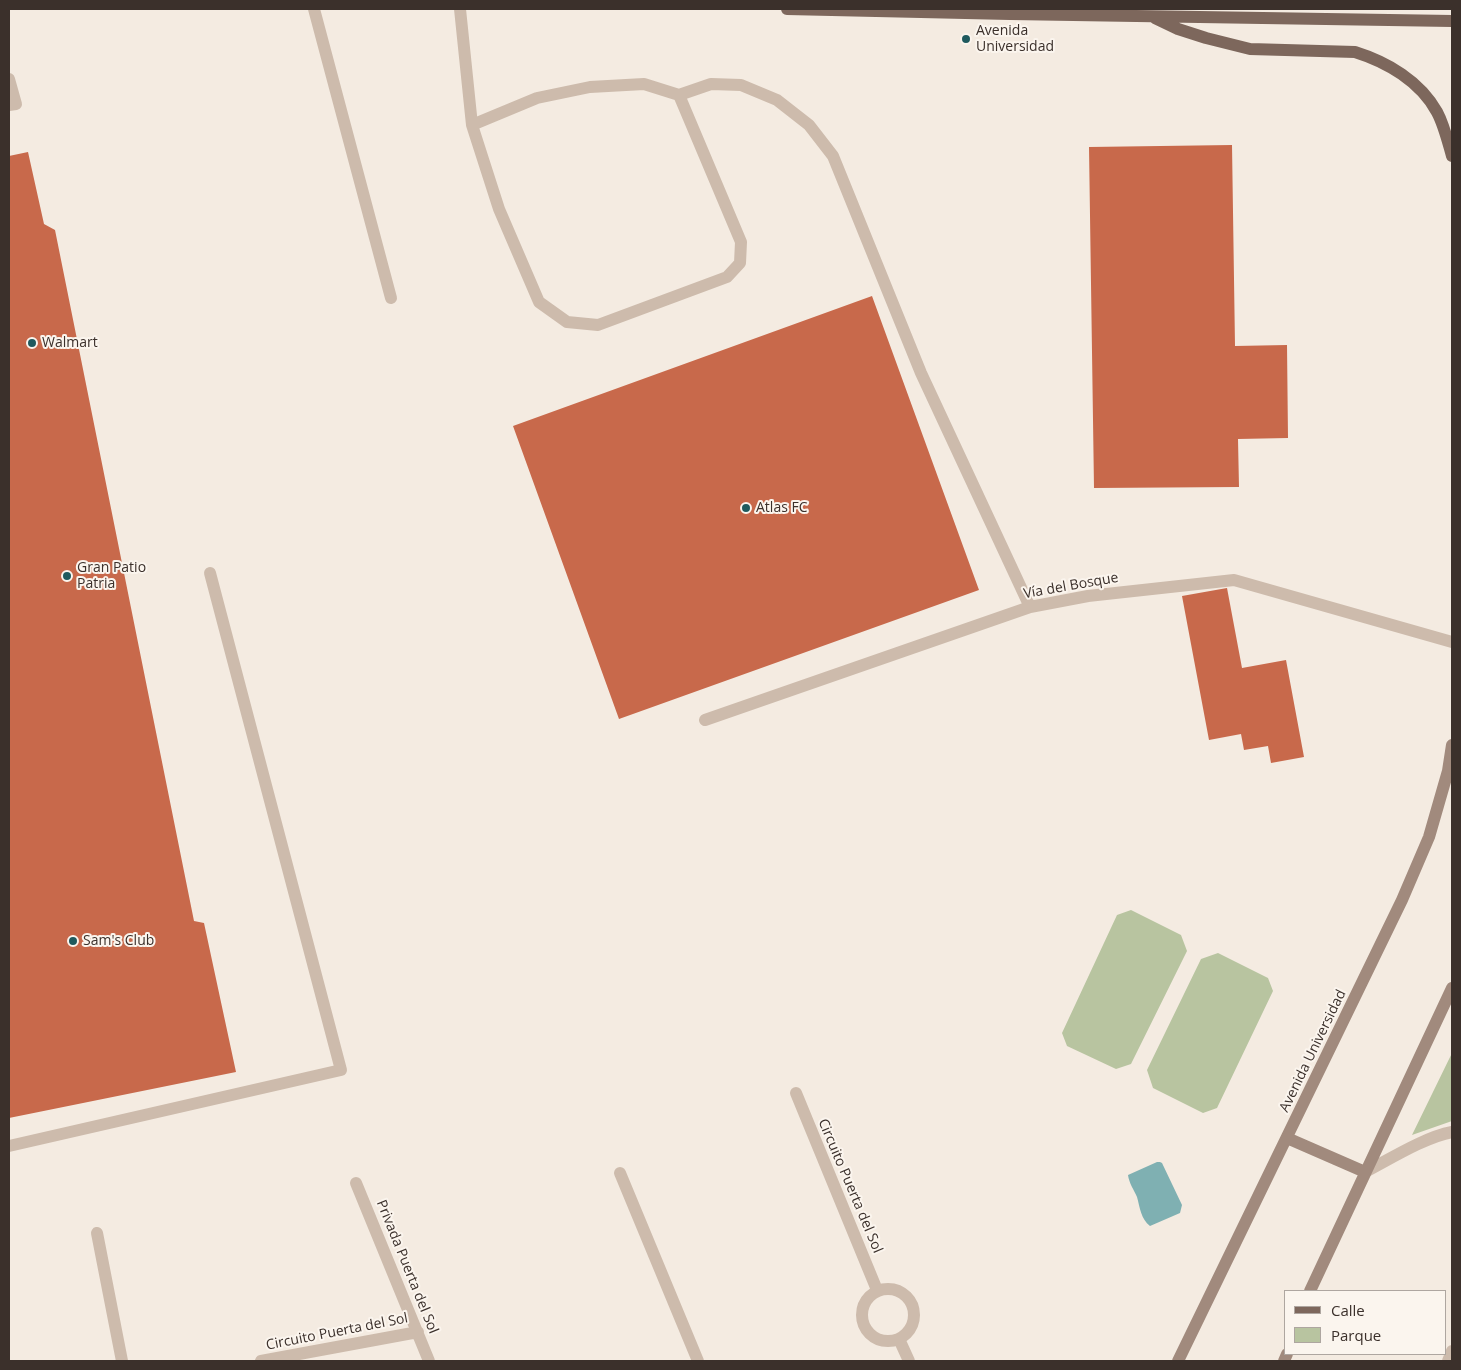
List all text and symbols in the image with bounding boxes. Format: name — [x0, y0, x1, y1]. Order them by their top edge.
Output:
place label: Avenida Universidad — [976, 23, 1054, 56]
marker: Avenida Universidad — [960, 33, 972, 45]
place label: Walmart — [42, 335, 98, 351]
marker: Walmart — [26, 337, 38, 349]
place label: Atlas FC — [756, 500, 808, 516]
marker: Atlas FC — [740, 502, 752, 514]
place label: Gran Patio Patria — [77, 560, 146, 592]
street label: Vía del Bosque — [1022, 569, 1120, 603]
marker: Gran Patio Patria — [61, 570, 73, 582]
place label: Sam's Club — [83, 933, 154, 949]
marker: Sam's Club — [67, 935, 79, 947]
street label: Avenida Universidad — [1276, 987, 1350, 1115]
street label: Circuito Puerta del Sol — [814, 1116, 886, 1256]
street label: Privada Puerta del Sol — [372, 1198, 442, 1336]
legend — [1284, 1290, 1446, 1355]
text: Calle — [1331, 1300, 1365, 1320]
street label: Circuito Puerta del Sol — [265, 1310, 409, 1354]
text: Parque — [1331, 1325, 1381, 1345]

